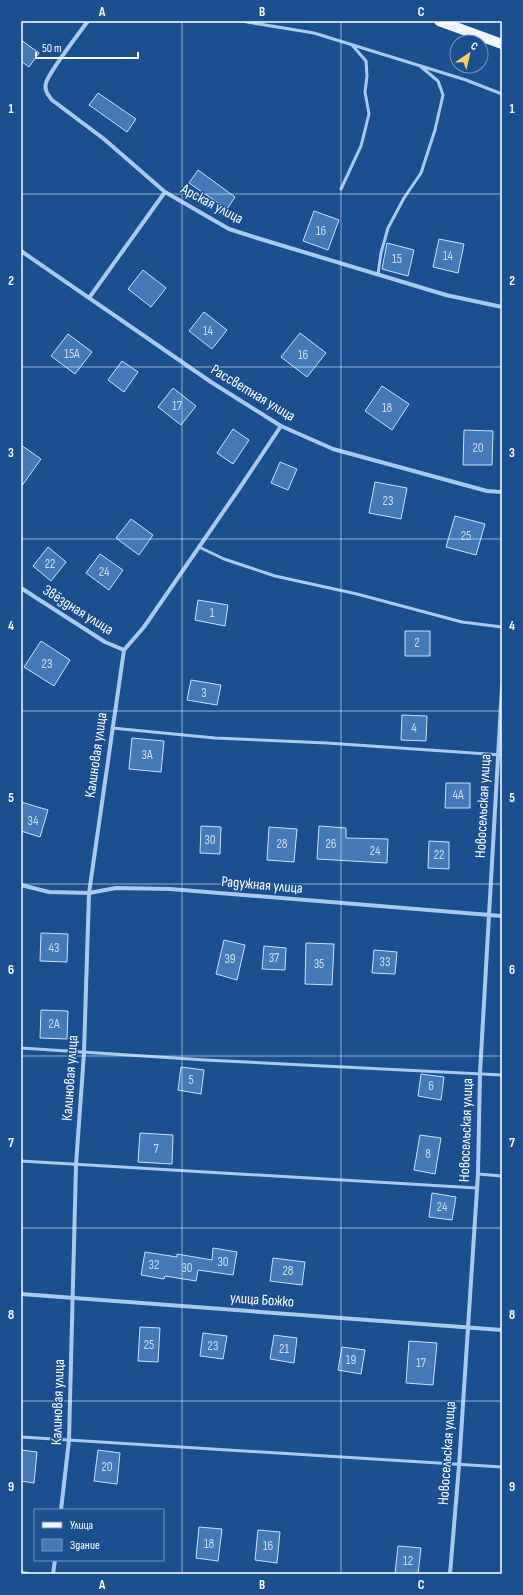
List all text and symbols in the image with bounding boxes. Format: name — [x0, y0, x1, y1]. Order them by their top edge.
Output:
text: A — [98, 4, 106, 20]
text: B — [259, 4, 265, 20]
text: C — [418, 4, 425, 20]
scale bar — [36, 34, 138, 60]
north arrow — [449, 34, 489, 74]
text: С — [468, 39, 481, 53]
text: 50 m — [42, 41, 62, 56]
text: 1 — [8, 101, 14, 117]
text: 1 — [509, 101, 515, 117]
street label: Арская улица — [177, 179, 247, 228]
house number: 16 — [316, 223, 326, 239]
house number: 14 — [443, 248, 454, 264]
house number: 15 — [392, 251, 402, 267]
text: 2 — [8, 273, 14, 289]
text: 2 — [509, 273, 515, 289]
house number: 14 — [203, 323, 214, 339]
house number: 15А — [64, 346, 80, 362]
house number: 16 — [298, 347, 308, 363]
street label: Рассветная улица — [207, 360, 299, 426]
house number: 17 — [172, 398, 183, 414]
house number: 18 — [382, 400, 392, 416]
house number: 20 — [472, 440, 484, 456]
text: 3 — [8, 445, 14, 461]
text: 3 — [509, 445, 515, 461]
house number: 23 — [383, 493, 393, 509]
house number: 25 — [461, 528, 471, 544]
house number: 22 — [45, 556, 55, 572]
house number: 24 — [99, 564, 110, 580]
street label: Звёздная улица — [39, 581, 117, 639]
house number: 1 — [210, 605, 215, 621]
text: 4 — [8, 618, 14, 634]
text: 4 — [509, 618, 515, 634]
house number: 2 — [414, 635, 420, 651]
house number: 23 — [42, 656, 52, 672]
house number: 3 — [201, 685, 207, 701]
street label: Калиновая улица — [81, 711, 111, 799]
house number: 4 — [411, 720, 417, 736]
house number: 3А — [141, 747, 153, 763]
street label: Новосельская улица — [471, 753, 495, 858]
house number: 4А — [453, 787, 464, 803]
text: 5 — [8, 790, 14, 806]
text: 5 — [509, 790, 515, 806]
house number: 34 — [28, 813, 39, 829]
house number: 30 — [204, 832, 216, 848]
house number: 28 — [276, 836, 288, 852]
house number: 26 — [325, 836, 337, 852]
house number: 24 — [370, 843, 381, 859]
house number: 22 — [434, 847, 444, 863]
street label: Радужная улица — [221, 872, 304, 898]
house number: 43 — [49, 940, 59, 956]
house number: 37 — [269, 950, 280, 966]
house number: 39 — [224, 951, 236, 967]
house number: 33 — [380, 954, 390, 970]
house number: 35 — [314, 956, 324, 972]
text: 6 — [8, 962, 14, 978]
text: 6 — [509, 962, 515, 978]
house number: 2А — [49, 1016, 60, 1032]
street label: Калиновая улица — [58, 1034, 82, 1122]
house number: 5 — [188, 1072, 194, 1088]
street label: Новосельская улица — [455, 1077, 477, 1182]
house number: 6 — [428, 1078, 434, 1094]
text: 7 — [8, 1135, 14, 1151]
text: 7 — [509, 1135, 515, 1151]
house number: 7 — [153, 1141, 159, 1157]
house number: 8 — [425, 1146, 431, 1162]
house number: 24 — [437, 1199, 448, 1215]
house number: 30 — [217, 1254, 229, 1270]
house number: 32 — [149, 1257, 159, 1273]
house number: 30 — [181, 1260, 193, 1276]
house number: 28 — [282, 1263, 294, 1279]
street label: улица Божко — [229, 1288, 295, 1312]
text: 8 — [8, 1307, 14, 1323]
text: 8 — [509, 1307, 515, 1323]
house number: 25 — [144, 1337, 154, 1353]
house number: 23 — [208, 1338, 218, 1354]
house number: 21 — [279, 1341, 289, 1357]
house number: 19 — [346, 1352, 356, 1368]
house number: 17 — [416, 1355, 427, 1371]
street label: Калиновая улица — [47, 1358, 69, 1445]
street label: Новосельская улица — [434, 1400, 460, 1506]
house number: 20 — [101, 1459, 113, 1475]
text: 9 — [8, 1479, 14, 1495]
text: 9 — [509, 1479, 515, 1495]
legend — [34, 1509, 164, 1561]
text: Улица — [70, 1518, 94, 1533]
house number: 18 — [204, 1536, 214, 1552]
text: Здание — [70, 1538, 100, 1553]
house number: 16 — [263, 1538, 273, 1554]
house number: 12 — [403, 1553, 413, 1569]
text: A — [98, 1577, 106, 1593]
text: B — [259, 1577, 265, 1593]
text: C — [418, 1577, 425, 1593]

